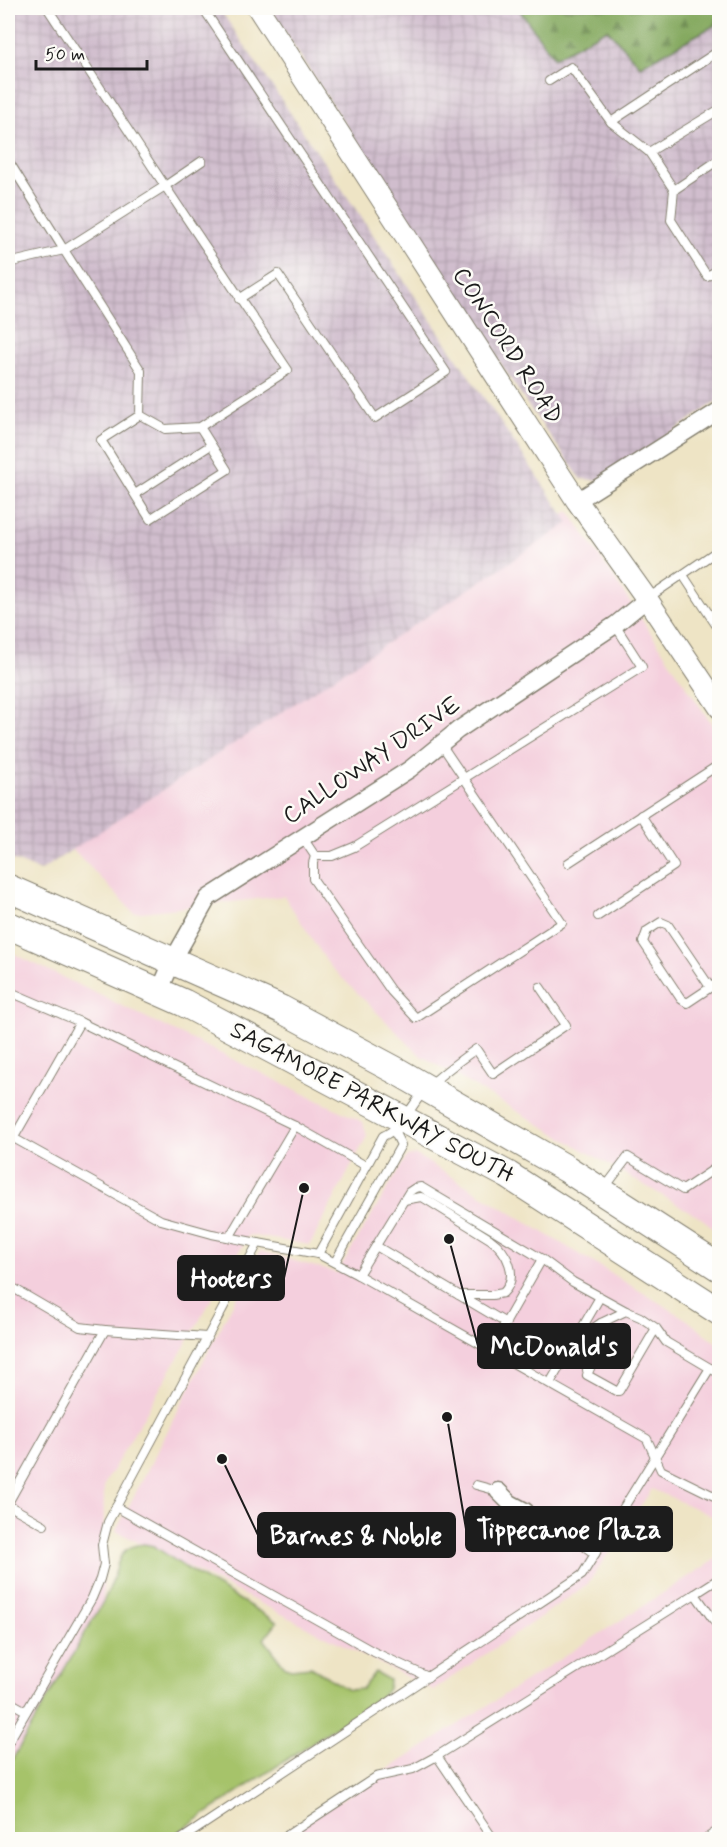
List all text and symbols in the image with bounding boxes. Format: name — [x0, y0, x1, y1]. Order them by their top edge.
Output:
scale bar — [36, 33, 147, 71]
text: 50 m — [45, 43, 85, 67]
street label: CONCORD ROAD — [445, 262, 569, 430]
street label: CALLOWAY DRIVE — [277, 690, 467, 832]
street label: SAGAMORE PARKWAY SOUTH — [225, 1015, 520, 1191]
callout: Hooters — [178, 1256, 284, 1300]
text: Hooters — [190, 1263, 272, 1297]
callout: McDonald's — [478, 1324, 630, 1368]
text: McDonald's — [490, 1331, 618, 1365]
callout: Tippecanoe Plaza — [466, 1507, 672, 1551]
callout: Barnes & Noble — [258, 1513, 455, 1557]
text: Tippecanoe Plaza — [477, 1514, 661, 1548]
text: Barnes & Noble — [270, 1520, 442, 1554]

